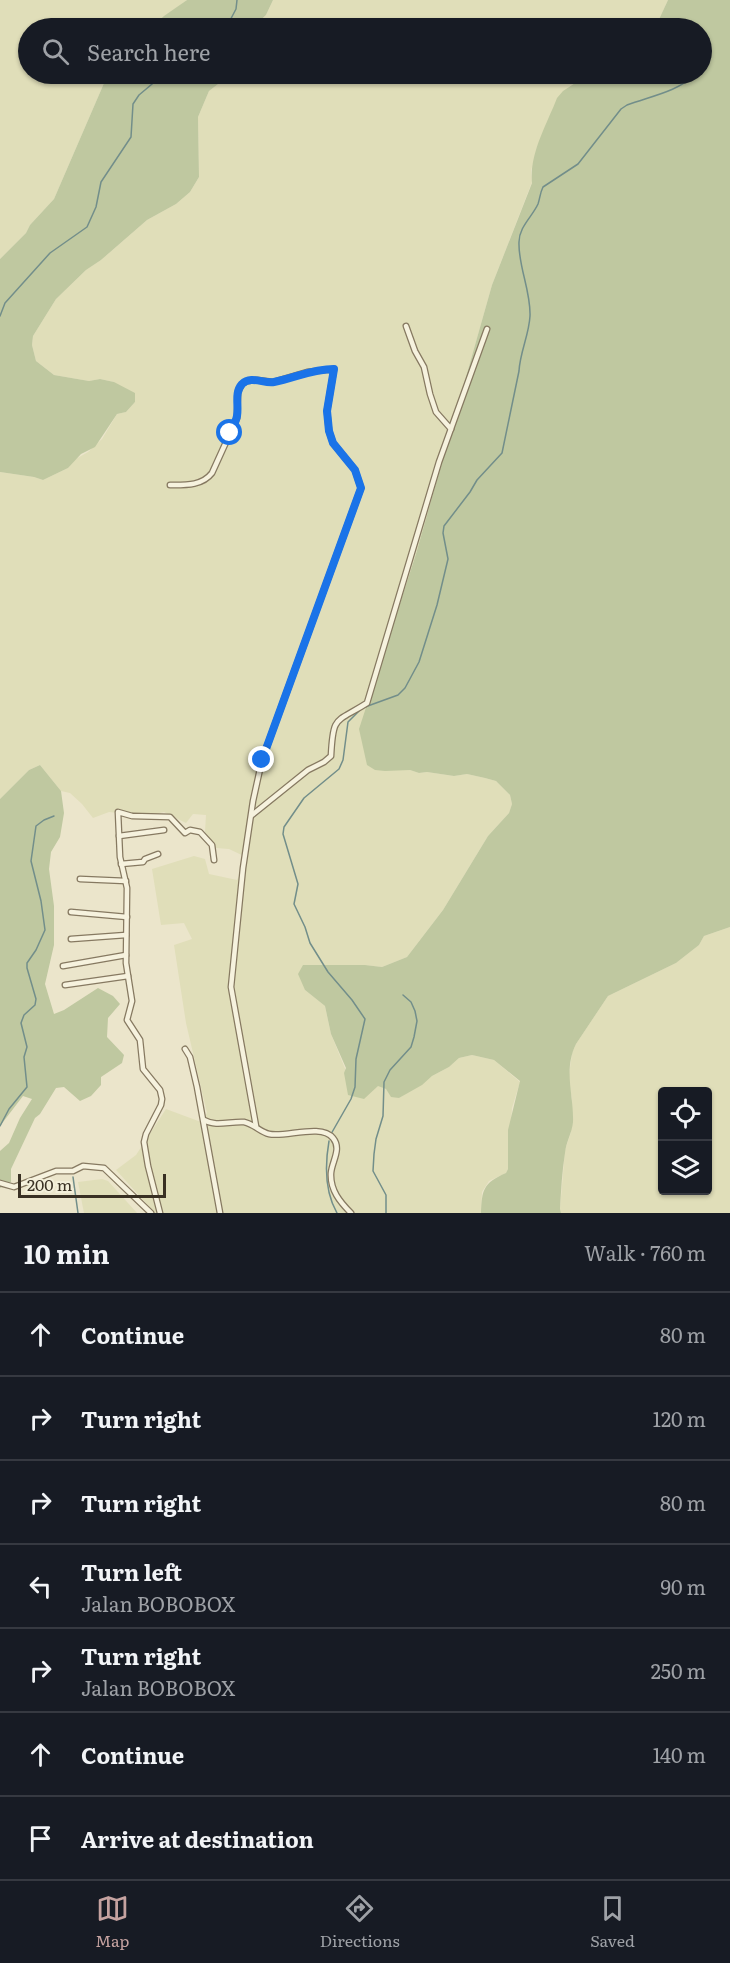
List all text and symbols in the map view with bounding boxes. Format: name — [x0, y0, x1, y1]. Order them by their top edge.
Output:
search box — [18, 18, 712, 84]
icon: search — [39, 35, 72, 68]
text: Search here — [87, 35, 210, 68]
route start — [216, 419, 242, 445]
route end — [248, 746, 274, 772]
map controls — [658, 1087, 712, 1195]
button: locate — [658, 1087, 712, 1141]
button: layers — [658, 1141, 712, 1195]
scale bar — [18, 1171, 166, 1198]
text: 200 m — [27, 1172, 72, 1196]
text: 10 min — [24, 1233, 109, 1272]
text: Walk · 760 m — [584, 1237, 706, 1267]
icon: ahead — [24, 1318, 57, 1351]
text: Continue — [81, 1318, 184, 1351]
text: 80 m — [660, 1319, 706, 1349]
icon: right — [24, 1402, 57, 1435]
text: Turn right — [81, 1402, 201, 1435]
text: 120 m — [653, 1403, 706, 1433]
icon: right — [24, 1486, 57, 1519]
text: Turn right — [81, 1486, 201, 1519]
text: 80 m — [660, 1487, 706, 1517]
text: Turn left — [81, 1555, 182, 1588]
icon: left — [24, 1570, 57, 1603]
text: 90 m — [661, 1571, 706, 1601]
text: Jalan BOBOBOX — [81, 1588, 235, 1618]
text: Turn right — [81, 1639, 201, 1672]
icon: right — [24, 1654, 57, 1687]
text: 250 m — [651, 1655, 706, 1685]
text: Jalan BOBOBOX — [81, 1672, 235, 1702]
icon: ahead — [24, 1738, 57, 1771]
text: Continue — [81, 1738, 184, 1771]
text: 140 m — [653, 1739, 706, 1769]
icon: arrive — [24, 1822, 57, 1855]
text: Arrive at destination — [81, 1822, 314, 1855]
tab: Map — [95, 1892, 129, 1952]
tab: Directions — [320, 1892, 400, 1952]
tab: Saved — [590, 1892, 635, 1952]

